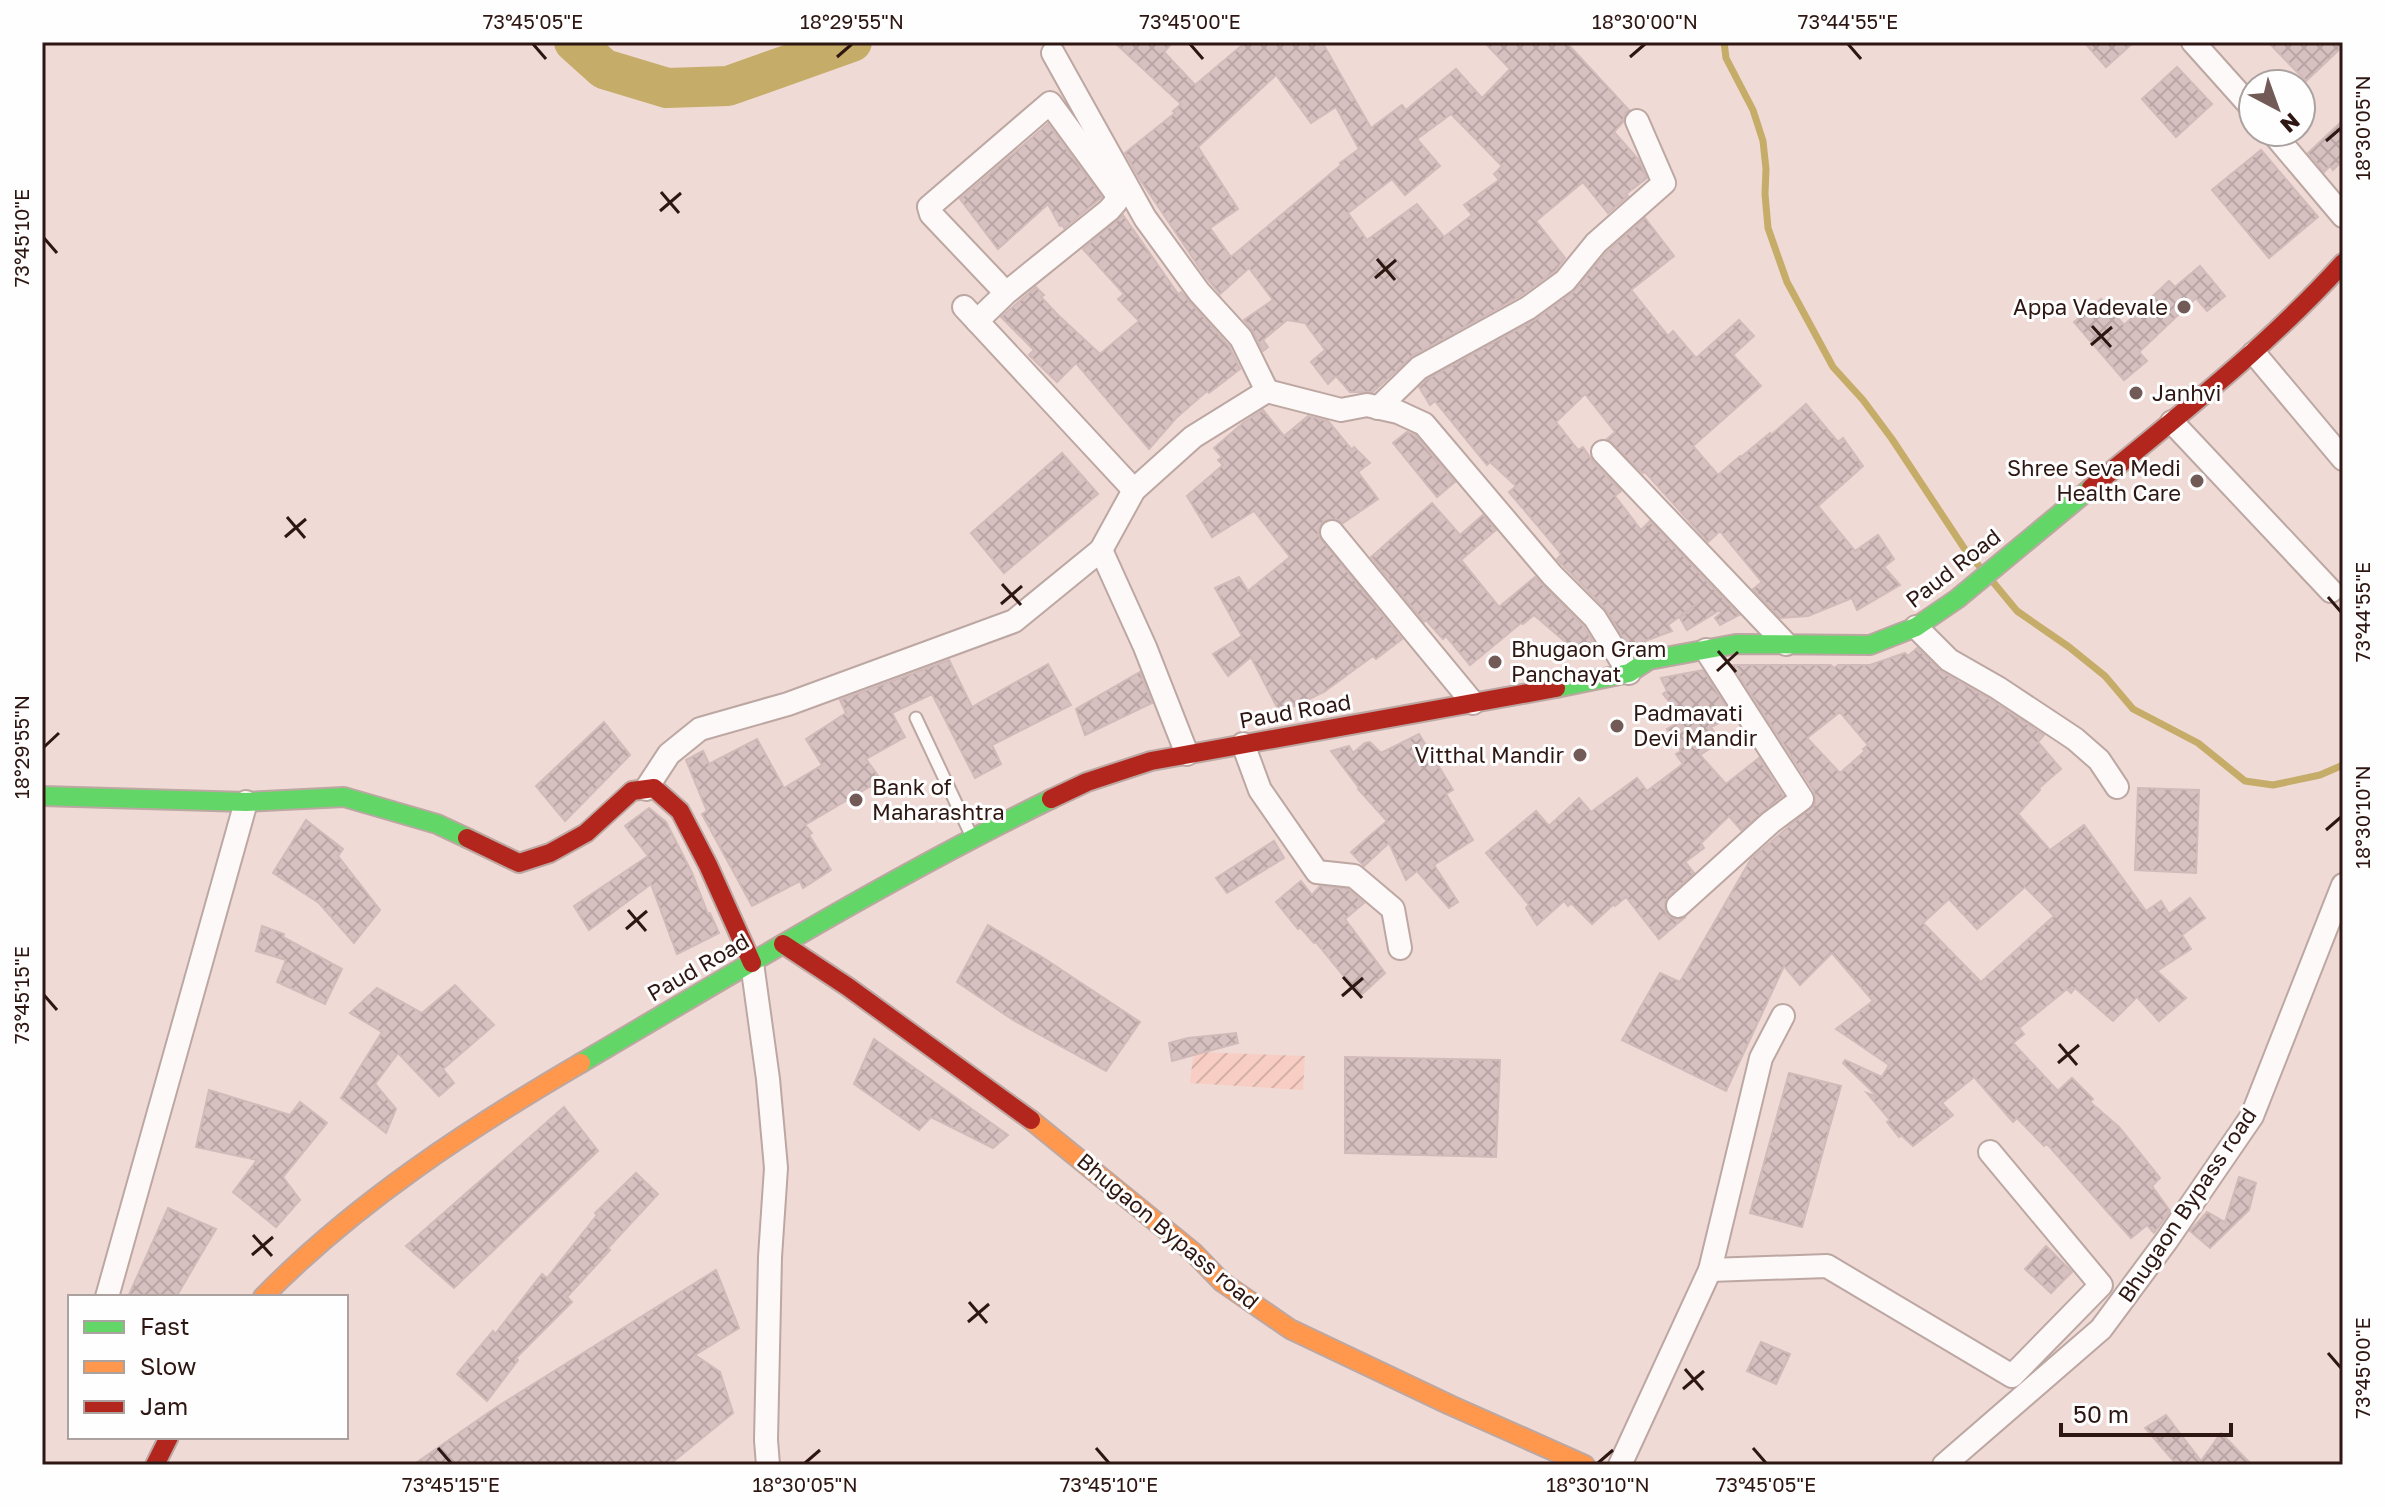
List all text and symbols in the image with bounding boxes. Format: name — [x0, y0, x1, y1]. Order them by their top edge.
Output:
text: 73°45'05"E — [483, 9, 583, 33]
text: 18°29'55"N — [800, 9, 904, 33]
text: 73°45'00"E — [1139, 9, 1241, 33]
text: 18°30'00"N — [1592, 9, 1698, 33]
text: 73°44'55"E — [1798, 9, 1898, 33]
north arrow — [2237, 68, 2317, 148]
text: 18°30'05"N — [2350, 75, 2374, 181]
text: N — [2275, 108, 2306, 139]
text: 73°45'10"E — [9, 189, 33, 287]
place label: Appa Vadevale — [2013, 293, 2168, 320]
marker: Appa Vadevale — [2175, 298, 2193, 316]
place label: Janhvi — [2152, 379, 2221, 406]
marker: Janhvi — [2127, 384, 2145, 402]
place label: Shree Seva Medi Health Care — [2007, 454, 2181, 506]
marker: Shree Seva Medi Health Care — [2188, 472, 2206, 490]
street label: Paud Road — [1900, 522, 2005, 613]
text: 73°44'55"E — [2350, 562, 2374, 662]
place label: Bhugaon Gram Panchayat — [1511, 635, 1667, 687]
marker: Bhugaon Gram Panchayat — [1486, 653, 1504, 671]
street label: Paud Road — [1237, 687, 1353, 734]
text: 18°29'55"N — [9, 695, 33, 799]
place label: Padmavati Devi Mandir — [1633, 699, 1758, 751]
marker: Padmavati Devi Mandir — [1608, 717, 1626, 735]
place label: Vitthal Mandir — [1415, 741, 1564, 768]
marker: Vitthal Mandir — [1571, 746, 1589, 764]
text: 18°30'10"N — [2350, 765, 2374, 869]
place label: Bank of Maharashtra — [872, 773, 1005, 825]
marker: Bank of Maharashtra — [847, 791, 865, 809]
street label: Paud Road — [642, 927, 753, 1006]
text: 73°45'15"E — [9, 946, 33, 1044]
street label: Bhugaon Bypass road — [2111, 1102, 2262, 1307]
street label: Bhugaon Bypass road — [1072, 1147, 1265, 1315]
legend — [68, 1295, 348, 1439]
text: Fast — [140, 1311, 190, 1340]
text: 73°45'00"E — [2350, 1317, 2374, 1419]
text: Slow — [140, 1351, 196, 1380]
scale bar — [2061, 1387, 2231, 1437]
text: Jam — [140, 1391, 188, 1420]
text: 50 m — [2073, 1399, 2129, 1428]
text: 73°45'15"E — [402, 1472, 500, 1496]
text: 18°30'05"N — [752, 1472, 858, 1496]
text: 73°45'10"E — [1060, 1472, 1158, 1496]
text: 18°30'10"N — [1546, 1472, 1650, 1496]
text: 73°45'05"E — [1716, 1472, 1816, 1496]

